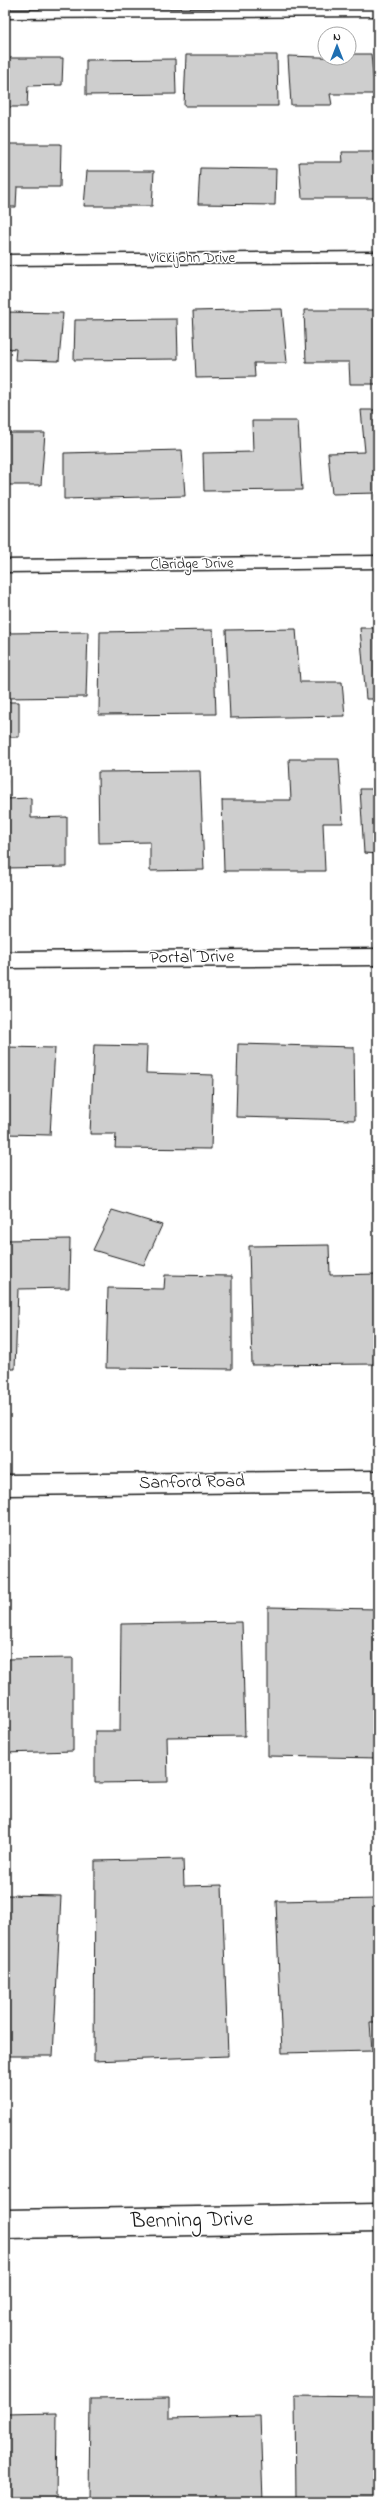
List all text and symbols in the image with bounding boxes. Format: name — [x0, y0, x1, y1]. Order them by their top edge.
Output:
north arrow — [317, 26, 357, 66]
text: N — [333, 29, 341, 45]
street label: Vickijohn Drive — [148, 247, 235, 269]
street label: Claridge Drive — [150, 552, 234, 577]
street label: Portal Drive — [149, 944, 236, 972]
street label: Sanford Road — [139, 1469, 245, 1497]
street label: Benning Drive — [129, 2204, 254, 2239]

